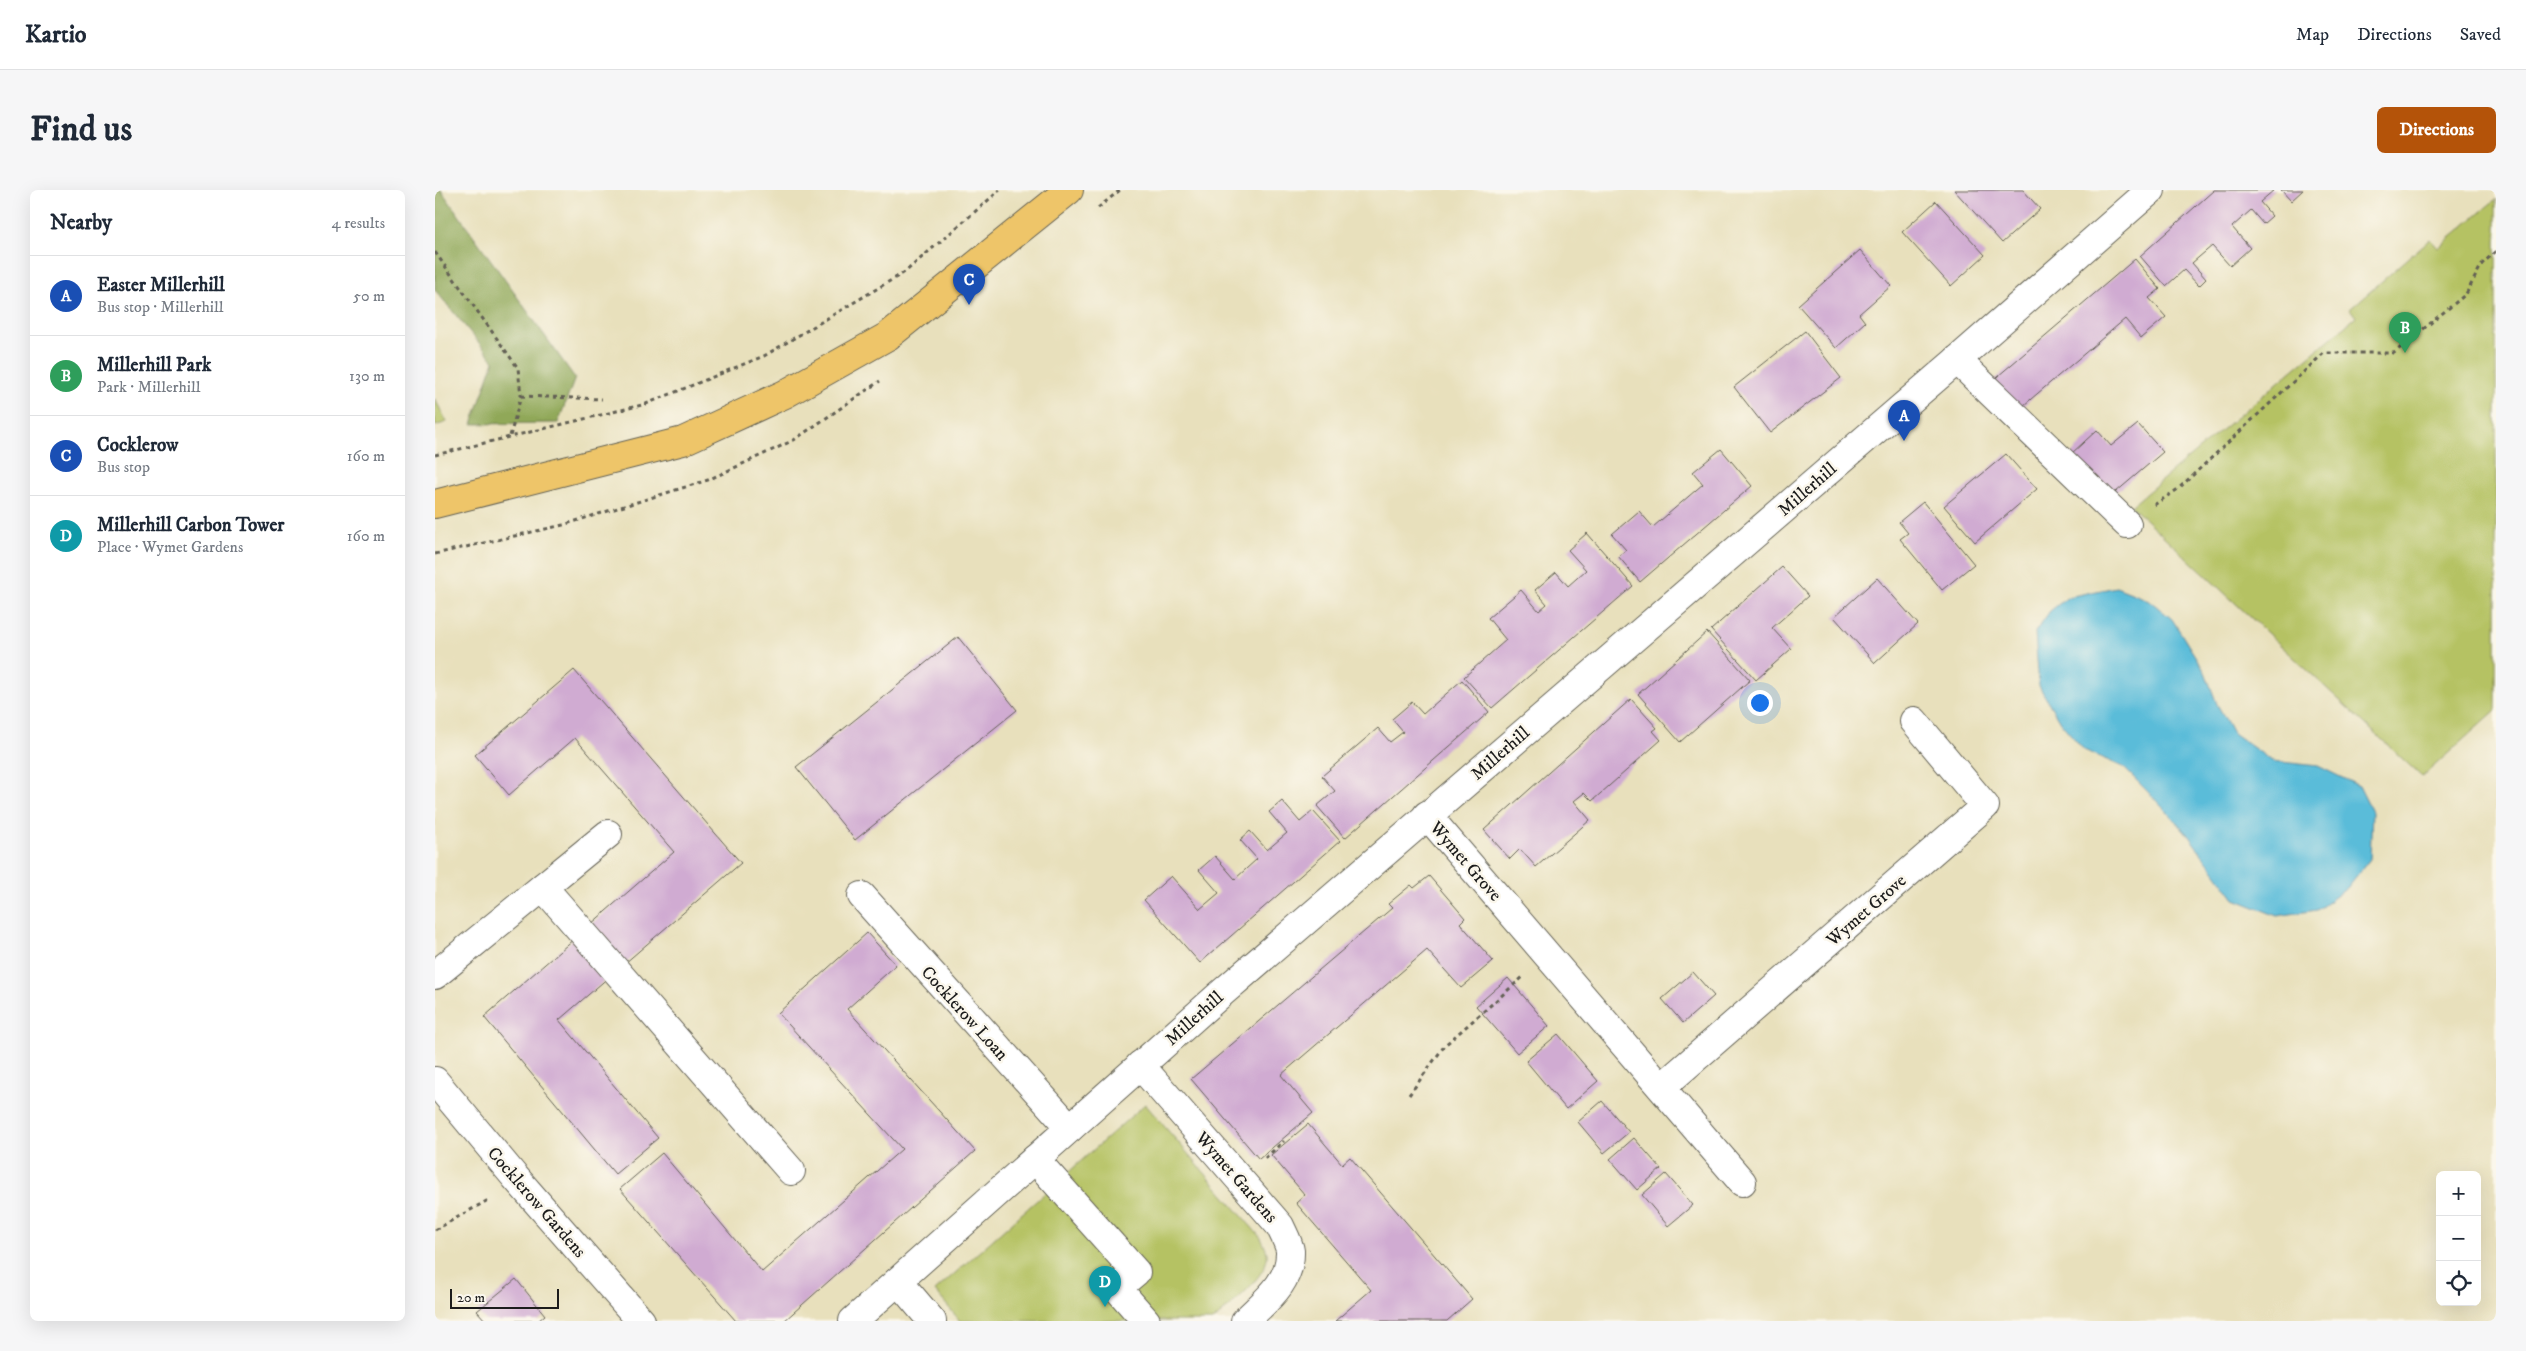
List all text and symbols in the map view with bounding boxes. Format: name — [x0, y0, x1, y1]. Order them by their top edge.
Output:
text: Kartio — [25, 20, 87, 50]
text: Map — [2296, 24, 2329, 46]
text: Directions — [2357, 24, 2432, 46]
text: Saved — [2460, 24, 2501, 46]
button: Directions — [2377, 107, 2496, 153]
text: Find us — [30, 108, 132, 152]
text: Nearby — [50, 210, 112, 236]
text: 4 results — [332, 213, 385, 233]
pin: C — [953, 264, 985, 305]
text: Easter Millerhill — [97, 274, 225, 297]
text: A — [61, 286, 71, 306]
text: 50 m — [353, 286, 385, 306]
text: Bus stop · Millerhill — [97, 297, 224, 317]
pin: B — [2389, 312, 2421, 353]
text: Millerhill Park — [97, 354, 211, 377]
text: B — [61, 366, 71, 386]
text: 130 m — [349, 366, 385, 386]
text: Park · Millerhill — [97, 377, 201, 397]
pin: A — [1888, 400, 1920, 441]
text: Cocklerow — [97, 434, 178, 457]
text: C — [61, 446, 71, 466]
text: 160 m — [347, 446, 385, 466]
text: Bus stop — [97, 457, 150, 477]
street label: Millerhill — [1774, 458, 1842, 521]
text: Millerhill Carbon Tower — [97, 514, 284, 537]
text: D — [60, 526, 72, 546]
text: 160 m — [347, 526, 385, 546]
text: Place · Wymet Gardens — [97, 537, 243, 557]
your location — [1747, 690, 1773, 716]
street label: Millerhill — [1467, 722, 1535, 785]
street label: Wymet Grove — [1424, 817, 1506, 906]
street label: Wymet Grove — [1822, 870, 1911, 952]
street label: Cocklerow Loan — [916, 962, 1013, 1066]
street label: Millerhill — [1161, 986, 1229, 1051]
street label: Wymet Gardens — [1190, 1127, 1282, 1228]
street label: Cocklerow Gardens — [482, 1143, 590, 1263]
map controls — [2436, 1171, 2481, 1306]
button: + — [2436, 1171, 2481, 1216]
button: − — [2436, 1216, 2481, 1261]
button: locate — [2436, 1261, 2481, 1306]
pin: D — [1089, 1266, 1121, 1307]
scale bar — [450, 1286, 559, 1309]
text: 20 m — [457, 1289, 485, 1307]

